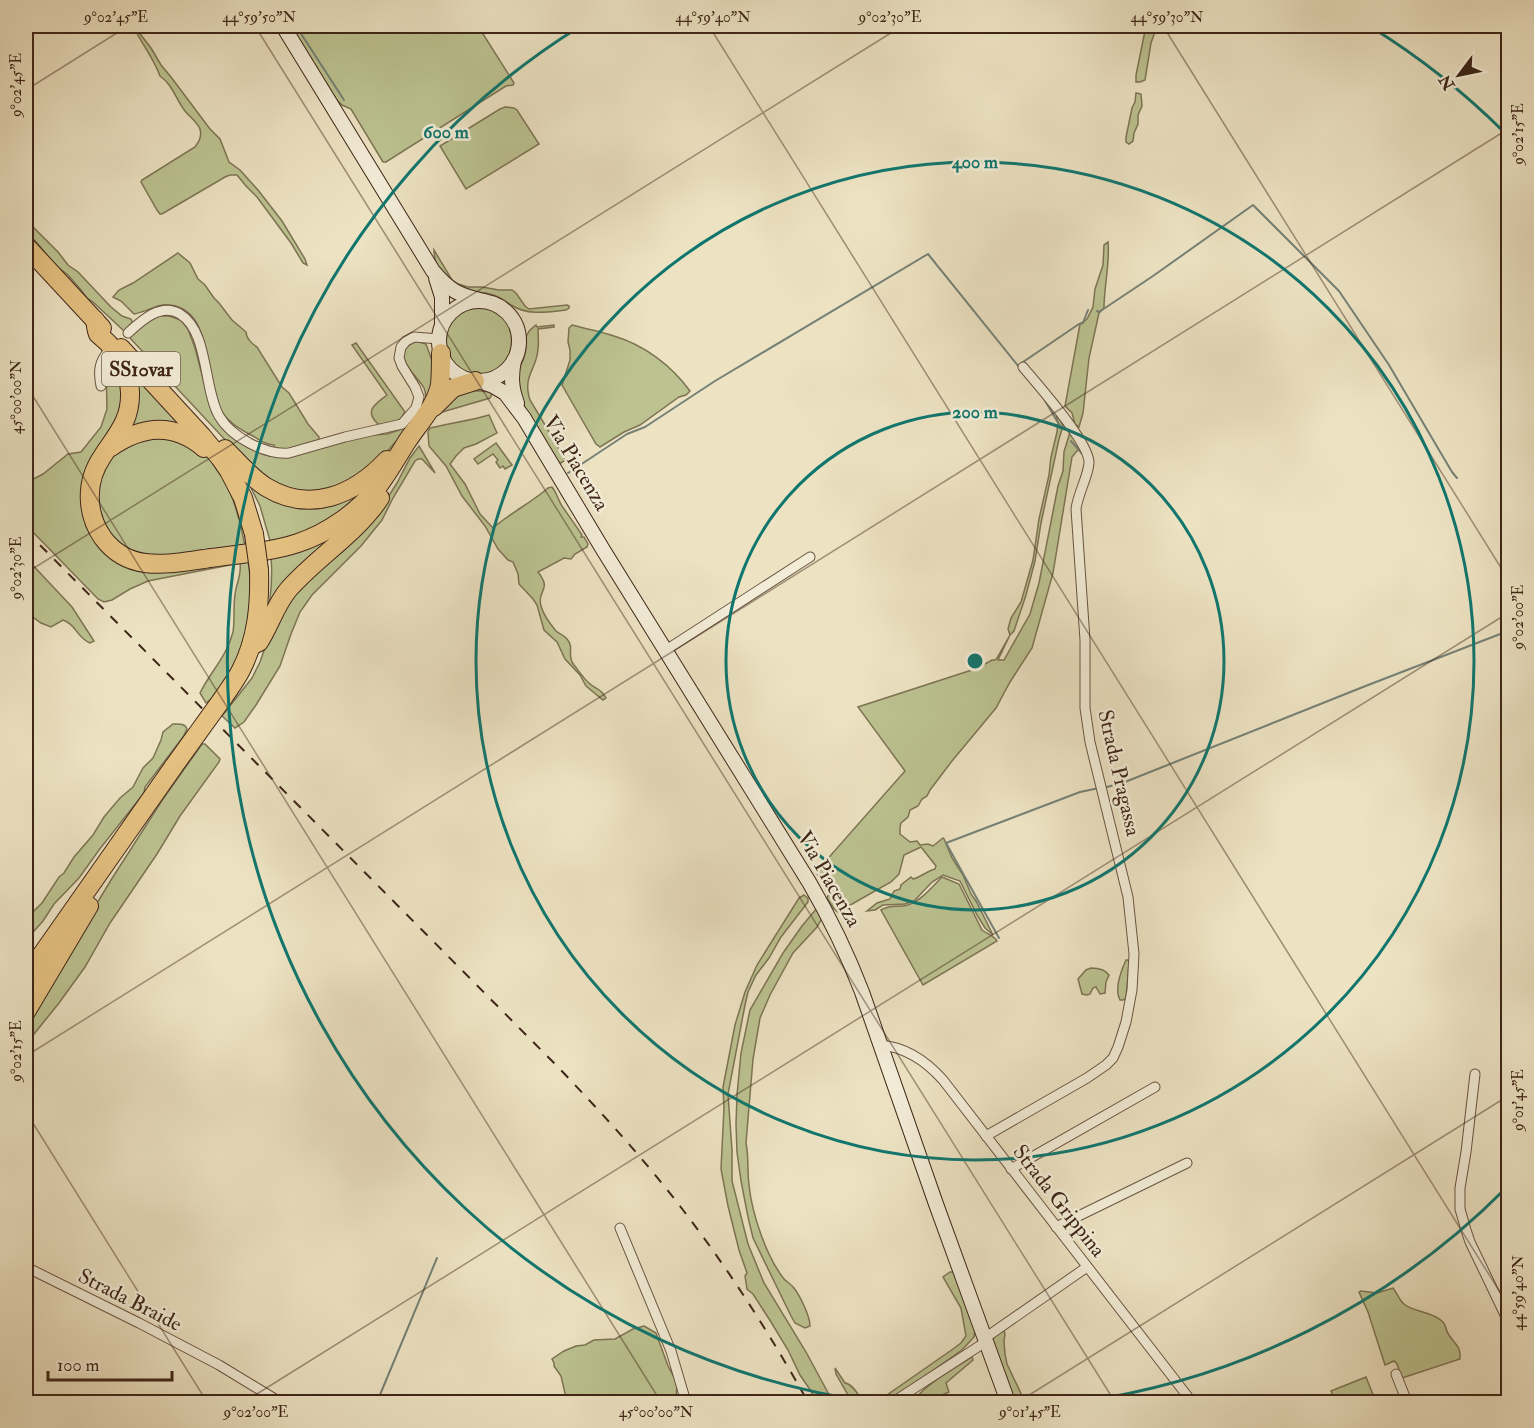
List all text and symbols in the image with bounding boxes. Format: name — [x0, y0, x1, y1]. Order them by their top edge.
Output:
text: 9°02'45"E — [83, 8, 148, 27]
text: 44°59'50"N — [222, 8, 296, 27]
text: 44°59'40"N — [675, 8, 751, 27]
text: 9°02'30"E — [858, 8, 922, 27]
text: 44°59'30"N — [1130, 8, 1204, 27]
north arrow — [1429, 45, 1489, 105]
text: 9°02'45"E — [7, 53, 26, 118]
text: N — [1434, 70, 1460, 95]
text: 9°02'15"E — [1509, 103, 1528, 166]
text: 600 m — [423, 121, 470, 144]
text: 400 m — [951, 151, 999, 174]
road number: SS10var — [102, 352, 180, 386]
text: 45°00'00"N — [7, 359, 26, 434]
text: 200 m — [952, 401, 999, 424]
street label: Via Piacenza — [537, 410, 615, 516]
text: 9°02'30"E — [7, 536, 26, 600]
text: 9°02'00"E — [1509, 584, 1528, 650]
centre of rings — [965, 651, 985, 671]
street label: Strada Pragassa — [1091, 707, 1147, 839]
street label: Via Piacenza — [791, 826, 868, 932]
text: 9°02'15"E — [7, 1020, 26, 1083]
text: 9°01'45"E — [1509, 1069, 1528, 1132]
street label: Strada Grippina — [1007, 1139, 1112, 1263]
text: 44°59'40"N — [1509, 1255, 1528, 1331]
street label: Strada Braide — [74, 1262, 187, 1338]
scale bar — [48, 1344, 172, 1382]
text: 100 m — [57, 1354, 100, 1377]
text: 9°02'00"E — [223, 1403, 289, 1422]
text: 45°00'00"N — [619, 1403, 694, 1422]
text: 9°01'45"E — [998, 1403, 1061, 1422]

